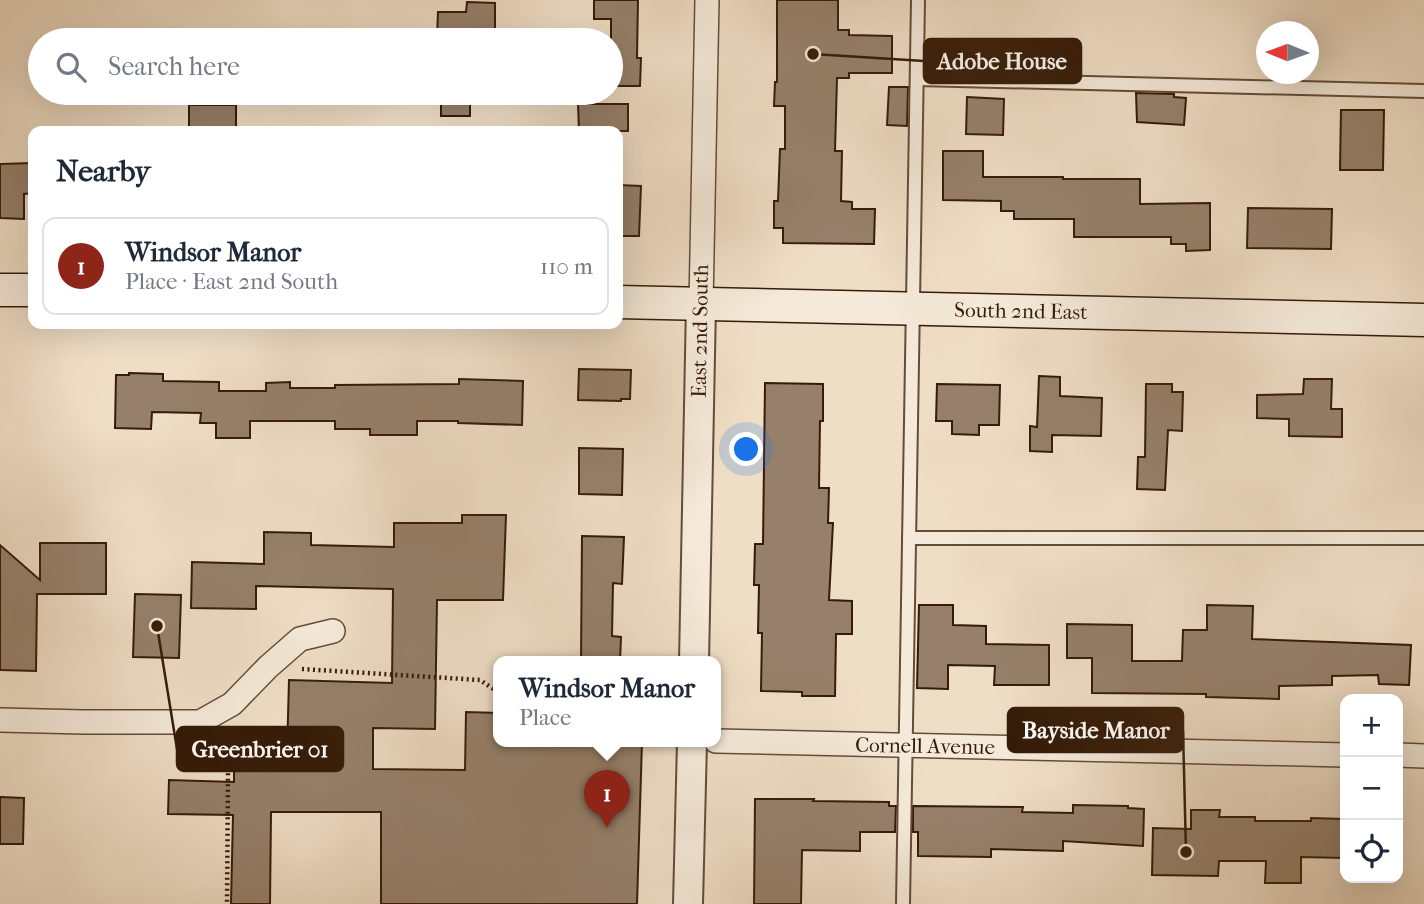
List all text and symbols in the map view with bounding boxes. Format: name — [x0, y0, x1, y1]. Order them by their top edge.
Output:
north arrow — [1256, 21, 1319, 84]
search box — [28, 28, 623, 105]
callout: Adobe House — [924, 39, 1081, 83]
icon: search — [52, 48, 90, 86]
text: Adobe House — [935, 48, 1067, 75]
text: Search here — [108, 51, 240, 82]
text: Nearby — [56, 154, 151, 189]
text: Windsor Manor — [125, 237, 301, 268]
text: 1 — [77, 253, 85, 280]
text: 110 m — [540, 253, 593, 280]
street label: East 2nd South — [687, 264, 713, 398]
text: Place · East 2nd South — [125, 268, 338, 295]
street label: South 2nd East — [954, 298, 1088, 324]
your location — [729, 432, 763, 466]
popup — [493, 656, 721, 747]
text: Windsor Manor — [519, 673, 695, 704]
map controls — [1340, 694, 1403, 883]
button: + — [1340, 694, 1403, 757]
text: Place — [519, 704, 571, 731]
callout: Bayside Manor — [1008, 708, 1183, 752]
text: Bayside Manor — [1022, 717, 1171, 744]
callout: Greenbrier 01 — [177, 727, 343, 771]
street label: Cornell Avenue — [855, 733, 995, 759]
text: Greenbrier 01 — [191, 736, 329, 763]
button: − — [1340, 757, 1403, 820]
pin: 1 — [584, 770, 630, 828]
button: locate — [1340, 820, 1403, 883]

